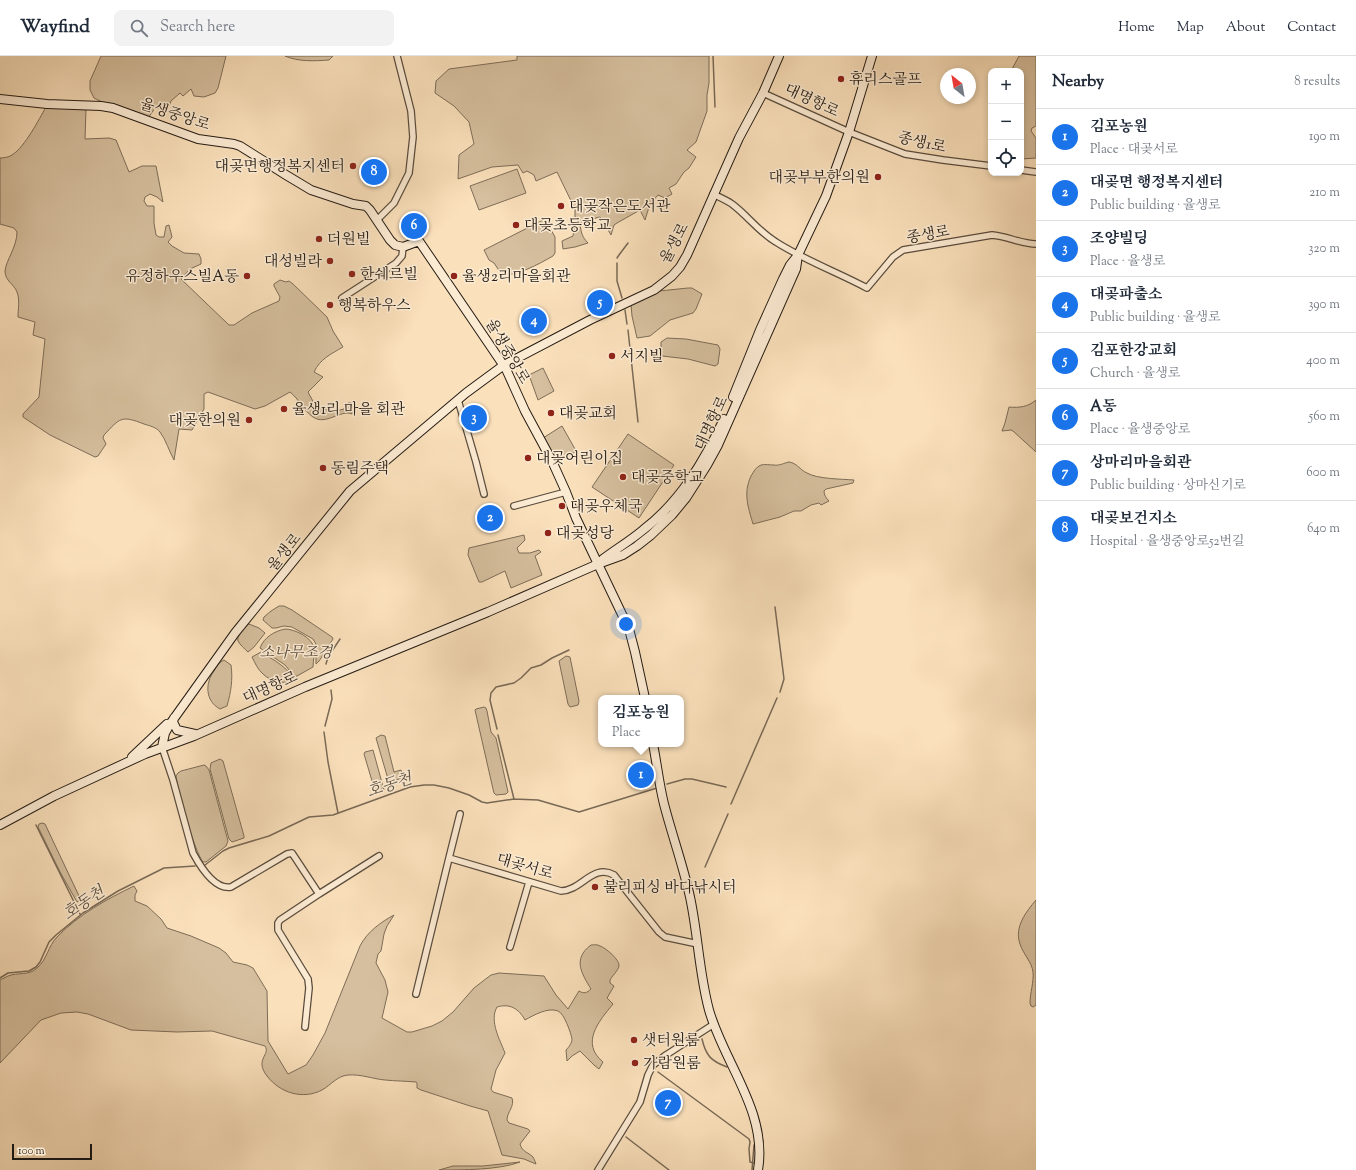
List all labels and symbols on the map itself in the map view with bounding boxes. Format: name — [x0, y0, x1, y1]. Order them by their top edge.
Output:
north arrow — [940, 68, 976, 104]
place label: 휴리스골프 — [849, 70, 922, 91]
marker: 휴리스골프 — [836, 74, 846, 84]
street label: 대명항로 — [781, 80, 843, 123]
street label: 율생중앙로 — [137, 94, 213, 137]
street label: 종생1로 — [896, 128, 948, 159]
place label: 대곶면행정복지센터 — [215, 157, 345, 178]
pin: 8 — [361, 157, 387, 187]
marker: 대곶면행정복지센터 — [348, 161, 358, 171]
place label: 대곶부부한의원 — [769, 168, 870, 189]
marker: 대곶부부한의원 — [873, 172, 883, 182]
place label: 대곶작은도서관 — [569, 197, 671, 218]
marker: 대곶작은도서관 — [556, 201, 566, 211]
pin: 6 — [401, 211, 427, 241]
place label: 대곶초등학교 — [524, 216, 611, 237]
street label: 율생로 — [656, 219, 695, 268]
marker: 대곶초등학교 — [511, 220, 521, 230]
street label: 종생로 — [905, 221, 952, 250]
place label: 더원빌 — [327, 230, 370, 251]
marker: 더원빌 — [314, 234, 324, 244]
place label: 대성빌라 — [264, 252, 323, 273]
marker: 대성빌라 — [325, 256, 335, 266]
place label: 한쉐르빌 — [360, 265, 418, 286]
place label: 유정하우스빌A동 — [125, 267, 239, 288]
place label: 율생2리마을회관 — [462, 267, 571, 288]
marker: 한쉐르빌 — [347, 269, 357, 279]
marker: 유정하우스빌A동 — [242, 271, 252, 281]
marker: 율생2리마을회관 — [449, 271, 459, 281]
pin: 5 — [587, 288, 613, 318]
place label: 행복하우스 — [338, 296, 411, 317]
marker: 행복하우스 — [325, 300, 335, 310]
pin: 4 — [521, 306, 547, 336]
street label: 율생중앙로 — [479, 315, 534, 389]
place label: 서지빌 — [620, 347, 663, 368]
marker: 서지빌 — [607, 351, 617, 361]
street label: 대명항로 — [691, 392, 734, 454]
place label: 율생1리 마을 회관 — [292, 400, 405, 421]
pin: 3 — [461, 403, 487, 433]
marker: 율생1리 마을 회관 — [279, 404, 289, 414]
place label: 대곶교회 — [559, 404, 617, 425]
marker: 대곶교회 — [546, 408, 556, 418]
place label: 대곶한의원 — [169, 411, 241, 432]
marker: 대곶한의원 — [244, 415, 254, 425]
place label: 대곶어린이집 — [536, 449, 623, 470]
marker: 대곶어린이집 — [523, 453, 533, 463]
place label: 동림주택 — [331, 459, 389, 480]
marker: 동림주택 — [318, 463, 328, 473]
place label: 대곶중학교 — [631, 468, 704, 489]
marker: 대곶중학교 — [618, 472, 628, 482]
place label: 대곶우체국 — [570, 497, 643, 518]
marker: 대곶우체국 — [557, 501, 567, 511]
pin: 2 — [477, 503, 503, 533]
place label: 대곶성당 — [556, 524, 614, 545]
marker: 대곶성당 — [543, 528, 553, 538]
street label: 율생로 — [263, 529, 307, 576]
your location — [616, 614, 636, 634]
park label: 소나무조경 — [260, 643, 334, 664]
street label: 대명항로 — [240, 667, 302, 710]
pin: 1 — [628, 760, 654, 790]
water label: 호동천 — [364, 768, 417, 804]
street label: 대곶서로 — [494, 849, 556, 886]
place label: 불리피싱 바다낚시터 — [603, 878, 737, 899]
water label: 호동천 — [59, 881, 111, 927]
marker: 불리피싱 바다낚시터 — [590, 882, 600, 892]
place label: 샛터원룸 — [642, 1031, 700, 1052]
marker: 샛터원룸 — [629, 1035, 639, 1045]
place label: 가람원룸 — [643, 1054, 701, 1075]
marker: 가람원룸 — [630, 1058, 640, 1068]
pin: 7 — [655, 1088, 681, 1118]
scale bar — [12, 1142, 92, 1161]

